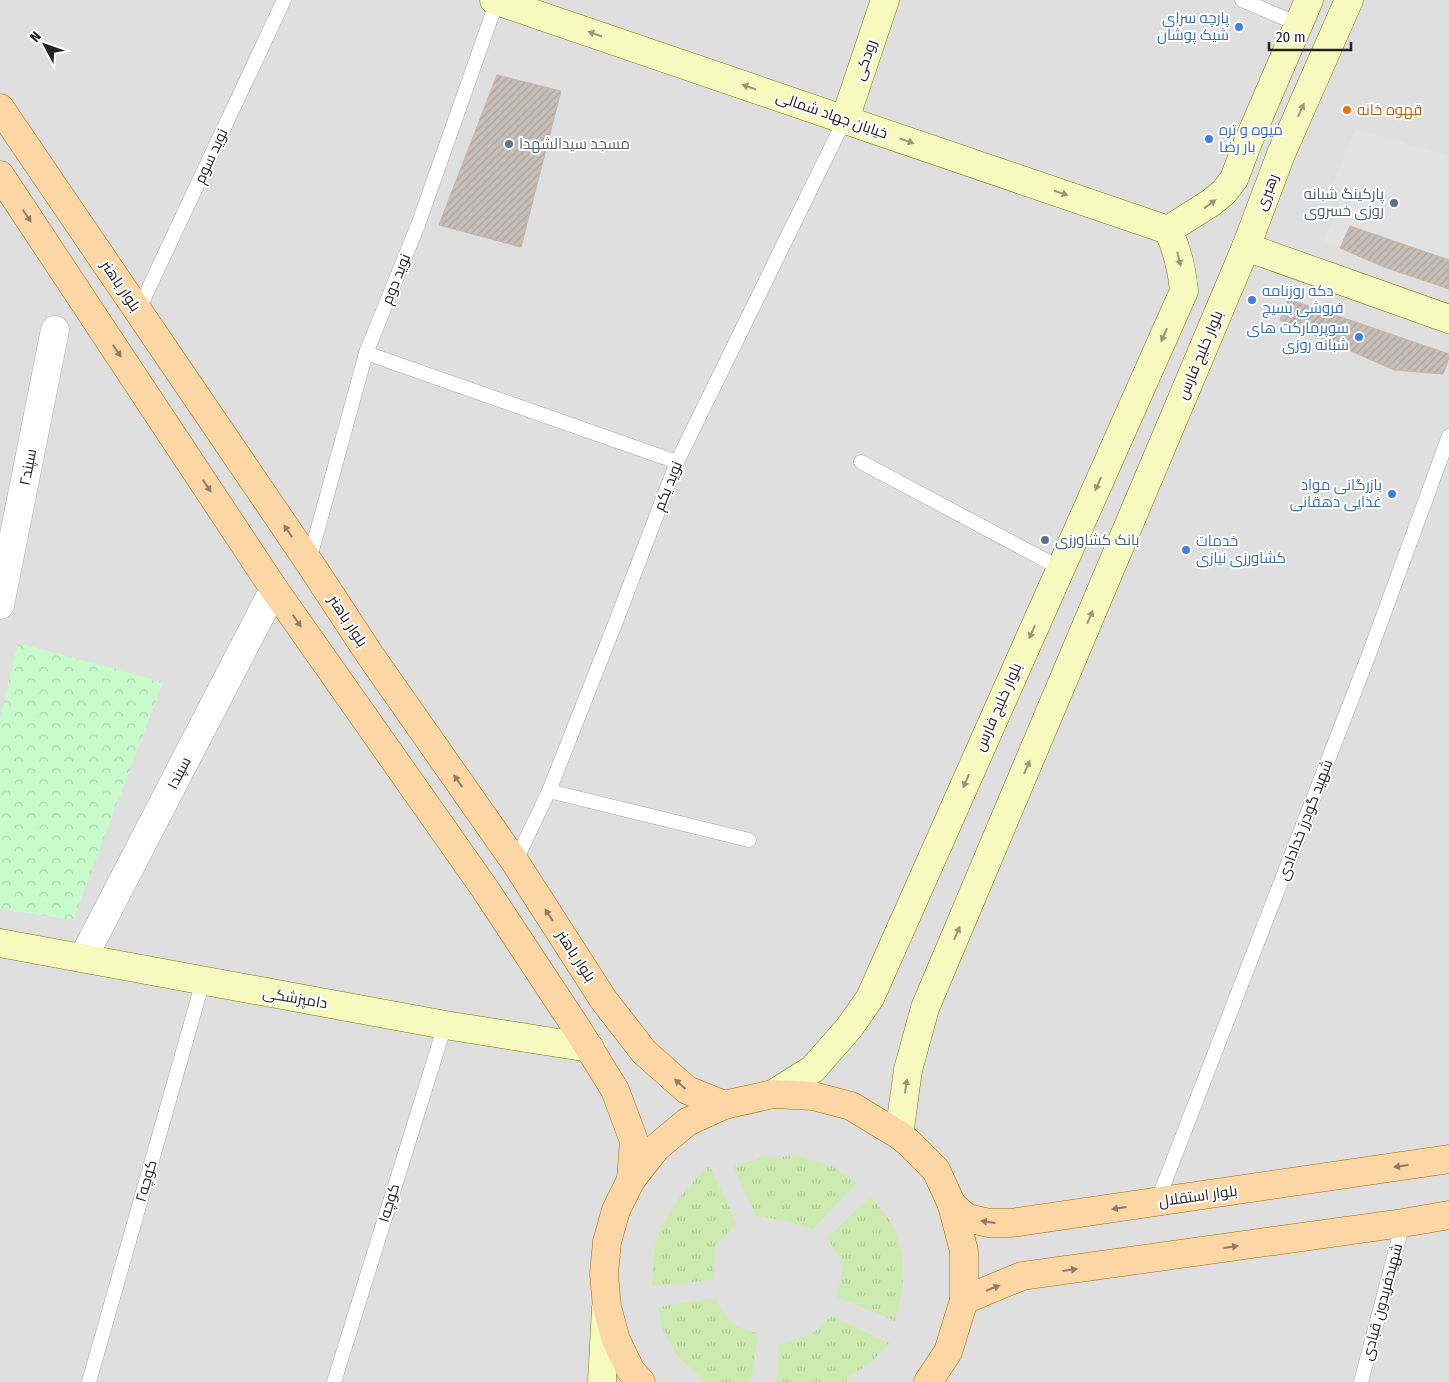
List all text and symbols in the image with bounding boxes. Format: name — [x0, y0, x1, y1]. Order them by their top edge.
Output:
place label: پارچه سرای شیک پوشان — [1157, 9, 1229, 45]
north arrow — [20, 20, 70, 70]
scale bar — [1269, 20, 1352, 52]
marker: پارچه سرای شیک پوشان — [1233, 21, 1245, 33]
text: N — [26, 28, 45, 46]
text: 20 m — [1276, 28, 1306, 46]
one-way arrow — [587, 30, 602, 38]
street label: رودکی — [850, 37, 881, 83]
one-way arrow — [741, 82, 756, 90]
street label: خیابان جهاد شمالی — [773, 87, 890, 143]
place label: قهوه خانه — [1357, 101, 1422, 120]
one-way arrow — [1297, 103, 1305, 117]
marker: قهوه خانه — [1341, 104, 1353, 116]
place label: میوه و تره بار رضا — [1219, 121, 1283, 156]
street label: نوید سوم — [190, 126, 232, 187]
marker: میوه و تره بار رضا — [1203, 133, 1215, 145]
place label: مسجد سیدالشهدا — [519, 135, 630, 154]
one-way arrow — [900, 137, 915, 145]
marker: مسجد سیدالشهدا — [503, 138, 515, 150]
street label: رهبری — [1252, 171, 1283, 213]
place label: پارکینگ شبانه روزی خسروی — [1304, 185, 1384, 221]
one-way arrow — [1054, 189, 1069, 197]
marker: پارکینگ شبانه روزی خسروی — [1388, 197, 1400, 209]
one-way arrow — [1203, 199, 1216, 209]
one-way arrow — [22, 209, 32, 222]
street label: نوید دوم — [378, 251, 415, 307]
one-way arrow — [1175, 252, 1183, 267]
street label: بلوار باهنر — [97, 256, 145, 315]
place label: دکه روزنامه فروشی بسیج — [1262, 282, 1344, 319]
marker: دکه روزنامه فروشی بسیج — [1246, 294, 1258, 306]
street label: بلوار خلیج فارس — [1173, 308, 1229, 403]
place label: سوپرمارکت های شبانه روزی — [1246, 319, 1349, 355]
one-way arrow — [1159, 328, 1167, 342]
marker: سوپرمارکت های شبانه روزی — [1353, 331, 1365, 343]
one-way arrow — [112, 344, 122, 358]
street label: سپند۲ — [16, 447, 41, 487]
street label: نوید یکم — [650, 459, 687, 514]
place label: بازرگانی مواد غذایی دهقانی — [1290, 476, 1382, 512]
one-way arrow — [1093, 477, 1101, 491]
one-way arrow — [202, 480, 211, 493]
marker: بازرگانی مواد غذایی دهقانی — [1386, 488, 1398, 500]
one-way arrow — [283, 524, 293, 537]
place label: بانک کشاورزی — [1055, 531, 1139, 550]
place label: خدمات کشاورزی نیازی — [1196, 532, 1286, 568]
marker: بانک کشاورزی — [1039, 534, 1051, 546]
marker: خدمات کشاورزی نیازی — [1180, 544, 1192, 556]
street label: بلوار باهنر — [324, 591, 371, 650]
one-way arrow — [1086, 610, 1094, 624]
one-way arrow — [292, 614, 303, 627]
one-way arrow — [1027, 625, 1035, 639]
street label: بلوار خلیج فارس — [971, 660, 1027, 755]
street label: سپند۱ — [163, 754, 196, 793]
street label: شهید گودرز خدادادی — [1274, 757, 1337, 883]
one-way arrow — [1023, 760, 1031, 774]
one-way arrow — [453, 774, 463, 787]
one-way arrow — [962, 774, 970, 788]
one-way arrow — [545, 908, 554, 922]
street label: بلوار باهنر — [552, 926, 599, 985]
one-way arrow — [953, 926, 961, 940]
street label: دامپزشکی — [261, 983, 329, 1014]
one-way arrow — [675, 1078, 687, 1090]
one-way arrow — [902, 1078, 910, 1094]
street label: کوچه۲ — [131, 1158, 162, 1204]
one-way arrow — [1392, 1162, 1408, 1170]
street label: کوچه۱ — [375, 1181, 404, 1225]
street label: بلوار استقلال — [1157, 1182, 1239, 1210]
one-way arrow — [1111, 1204, 1127, 1212]
one-way arrow — [980, 1217, 996, 1225]
street label: شهیدفریدون قبادی — [1358, 1241, 1407, 1363]
one-way arrow — [1224, 1243, 1240, 1251]
one-way arrow — [1063, 1265, 1079, 1273]
one-way arrow — [986, 1284, 1001, 1292]

